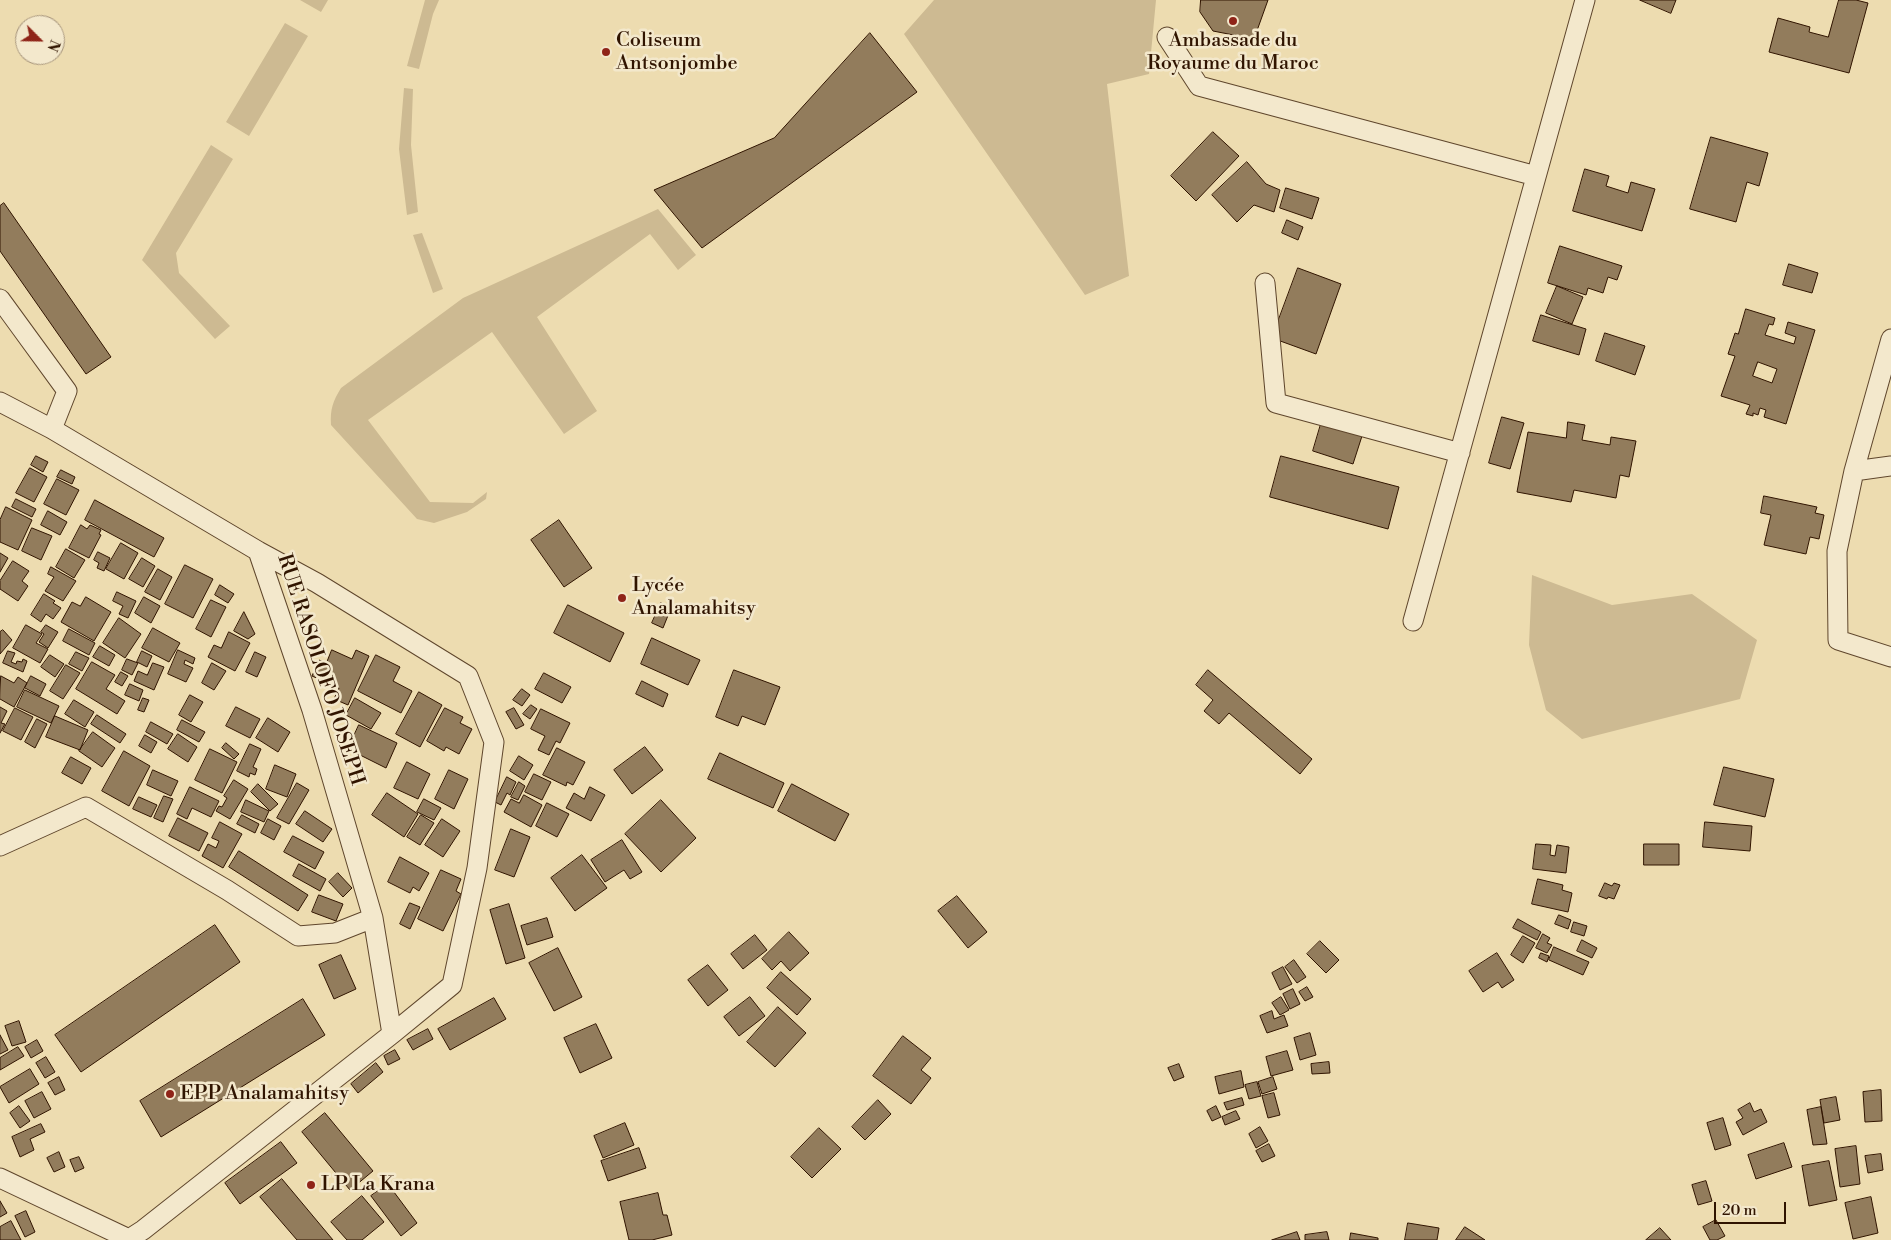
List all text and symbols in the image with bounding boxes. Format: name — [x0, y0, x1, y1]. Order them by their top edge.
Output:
north arrow — [15, 15, 65, 65]
marker: Ambassade du Royaume du Maroc — [1227, 15, 1239, 27]
place label: Coliseum Antsonjombe — [616, 29, 737, 76]
place label: Ambassade du Royaume du Maroc — [1147, 29, 1319, 76]
text: N — [42, 37, 63, 54]
marker: Coliseum Antsonjombe — [600, 46, 612, 58]
street label: RUE RASOLOFO JOSEPH — [271, 551, 369, 789]
place label: Lycée Analamahitsy — [632, 574, 756, 621]
marker: Lycée Analamahitsy — [616, 592, 628, 604]
place label: EPP Analamahitsy — [180, 1082, 349, 1106]
marker: EPP Analamahitsy — [164, 1088, 176, 1100]
place label: LP La Krana — [321, 1173, 435, 1197]
marker: LP La Krana — [305, 1179, 317, 1191]
scale bar — [1716, 1192, 1788, 1224]
text: 20 m — [1722, 1201, 1757, 1220]

